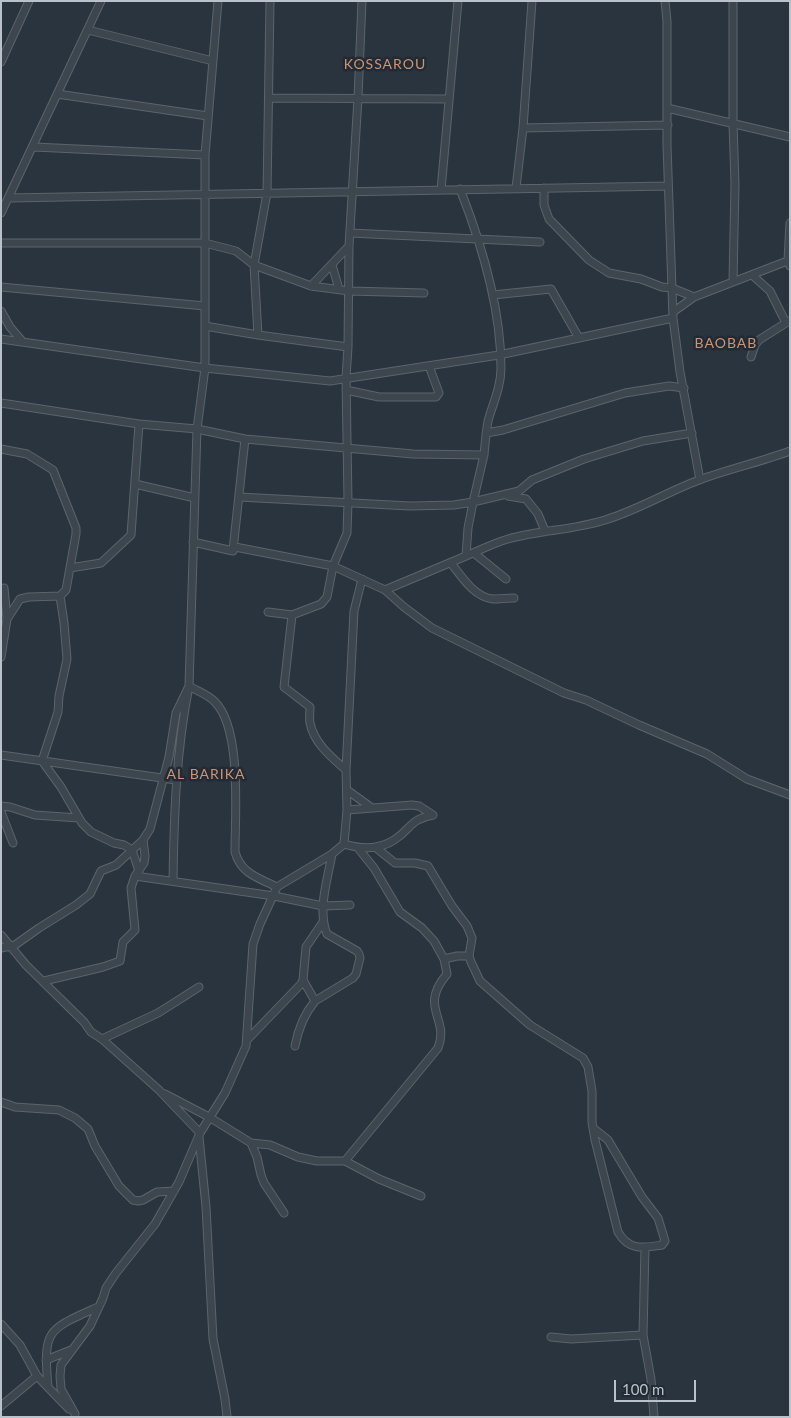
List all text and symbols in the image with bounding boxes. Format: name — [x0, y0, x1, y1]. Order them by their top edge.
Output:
district label: KOSSAROU — [343, 56, 427, 72]
district label: BAOBAB — [694, 335, 758, 351]
district label: AL BARIKA — [165, 766, 247, 782]
scale bar — [616, 1370, 698, 1402]
text: 100 m — [622, 1380, 664, 1398]

